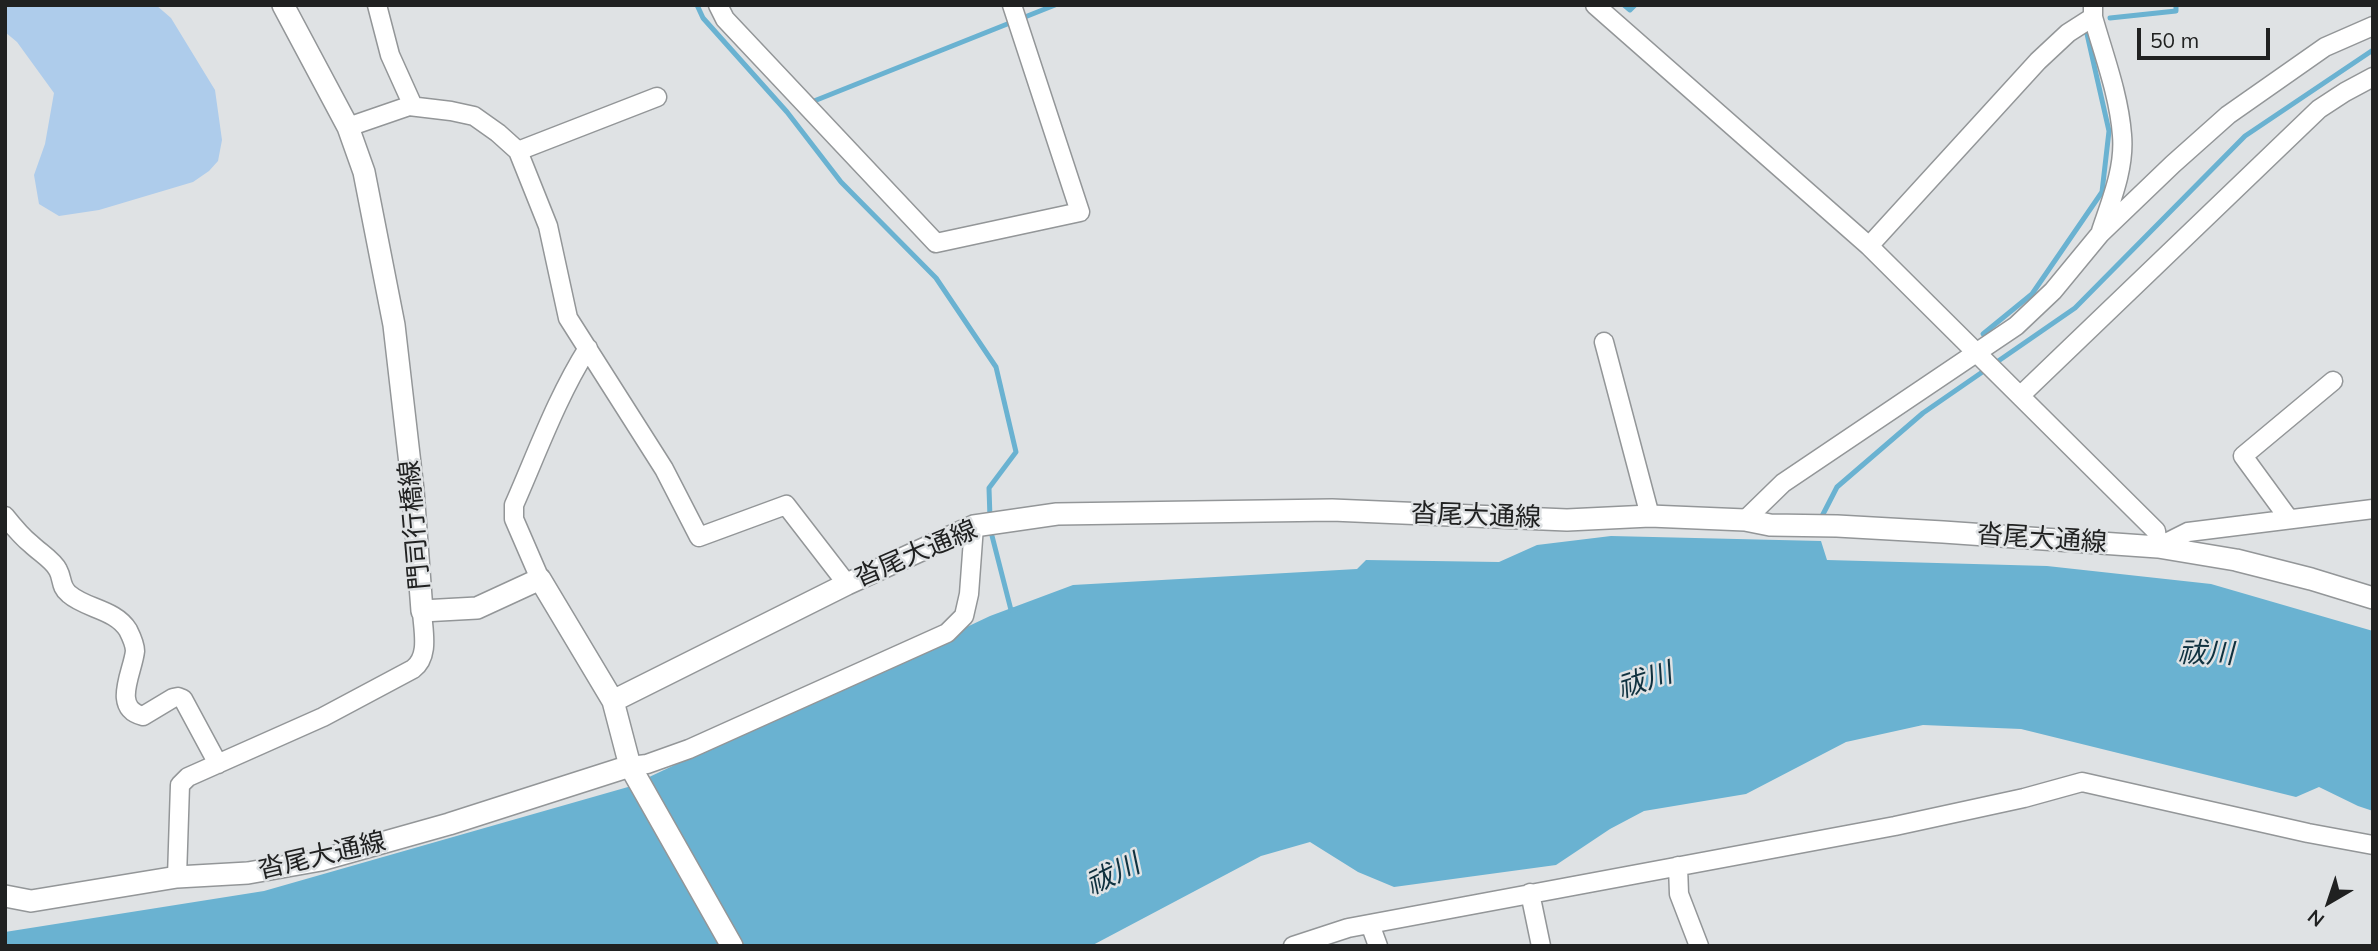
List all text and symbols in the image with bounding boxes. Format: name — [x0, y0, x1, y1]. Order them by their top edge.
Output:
scale bar — [2140, 14, 2273, 58]
text: 50 m — [2150, 27, 2199, 53]
street label: 門司行橋線 — [394, 459, 436, 591]
street label: 沓尾大通線 — [1410, 498, 1542, 534]
street label: 沓尾大通線 — [850, 514, 982, 594]
street label: 沓尾大通線 — [1976, 519, 2108, 559]
water label: 祓川 — [2178, 637, 2234, 671]
water label: 祓川 — [1613, 656, 1677, 706]
street label: 沓尾大通線 — [255, 826, 389, 886]
water label: 祓川 — [1080, 848, 1146, 902]
north arrow — [2294, 867, 2364, 937]
text: N — [2303, 904, 2329, 932]

